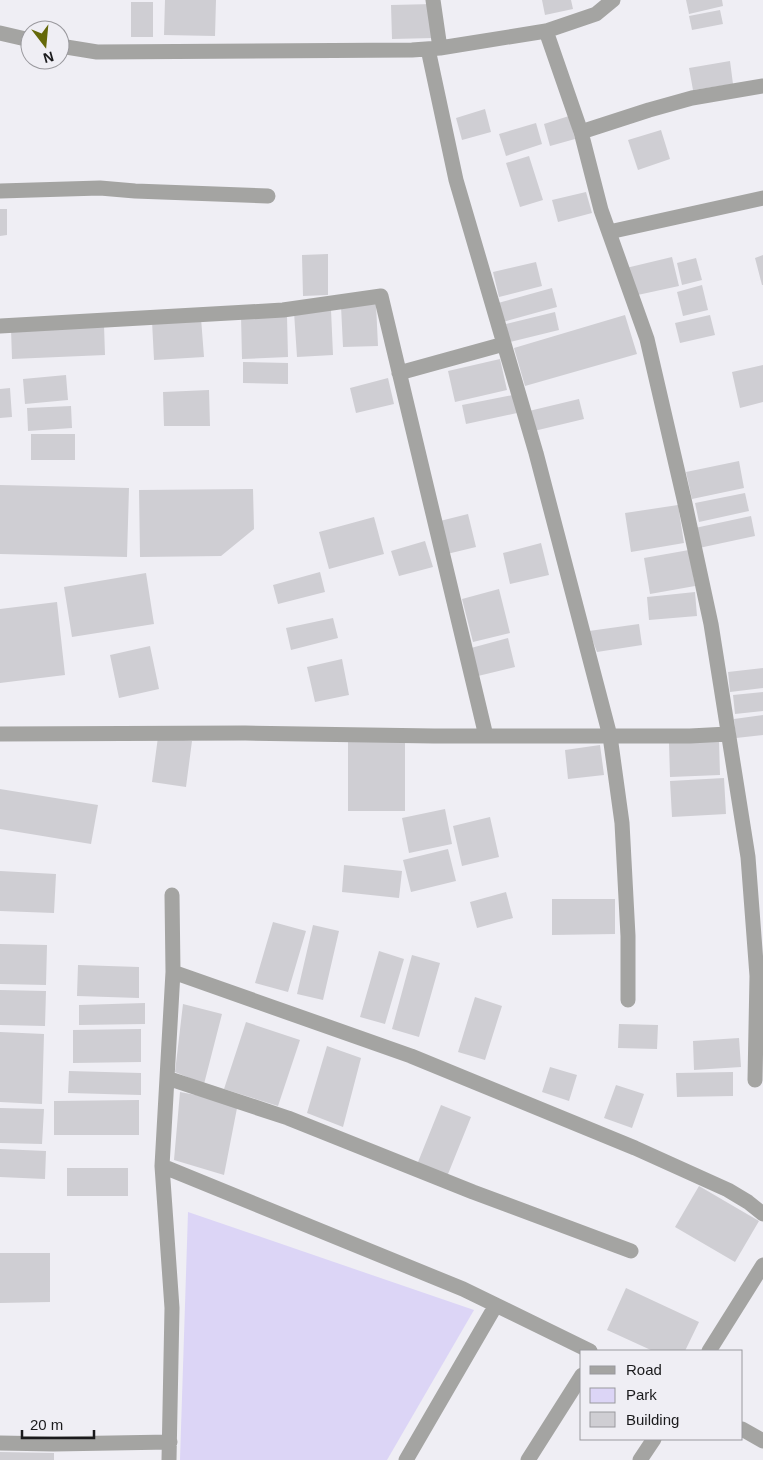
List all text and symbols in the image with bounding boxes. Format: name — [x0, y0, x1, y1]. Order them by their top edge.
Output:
north arrow — [20, 20, 70, 70]
text: N — [42, 48, 56, 67]
legend — [580, 1350, 743, 1440]
text: Road — [626, 1361, 662, 1378]
text: Park — [626, 1386, 657, 1403]
scale bar — [22, 1408, 95, 1440]
text: Building — [626, 1411, 679, 1428]
text: 20 m — [30, 1416, 63, 1433]

